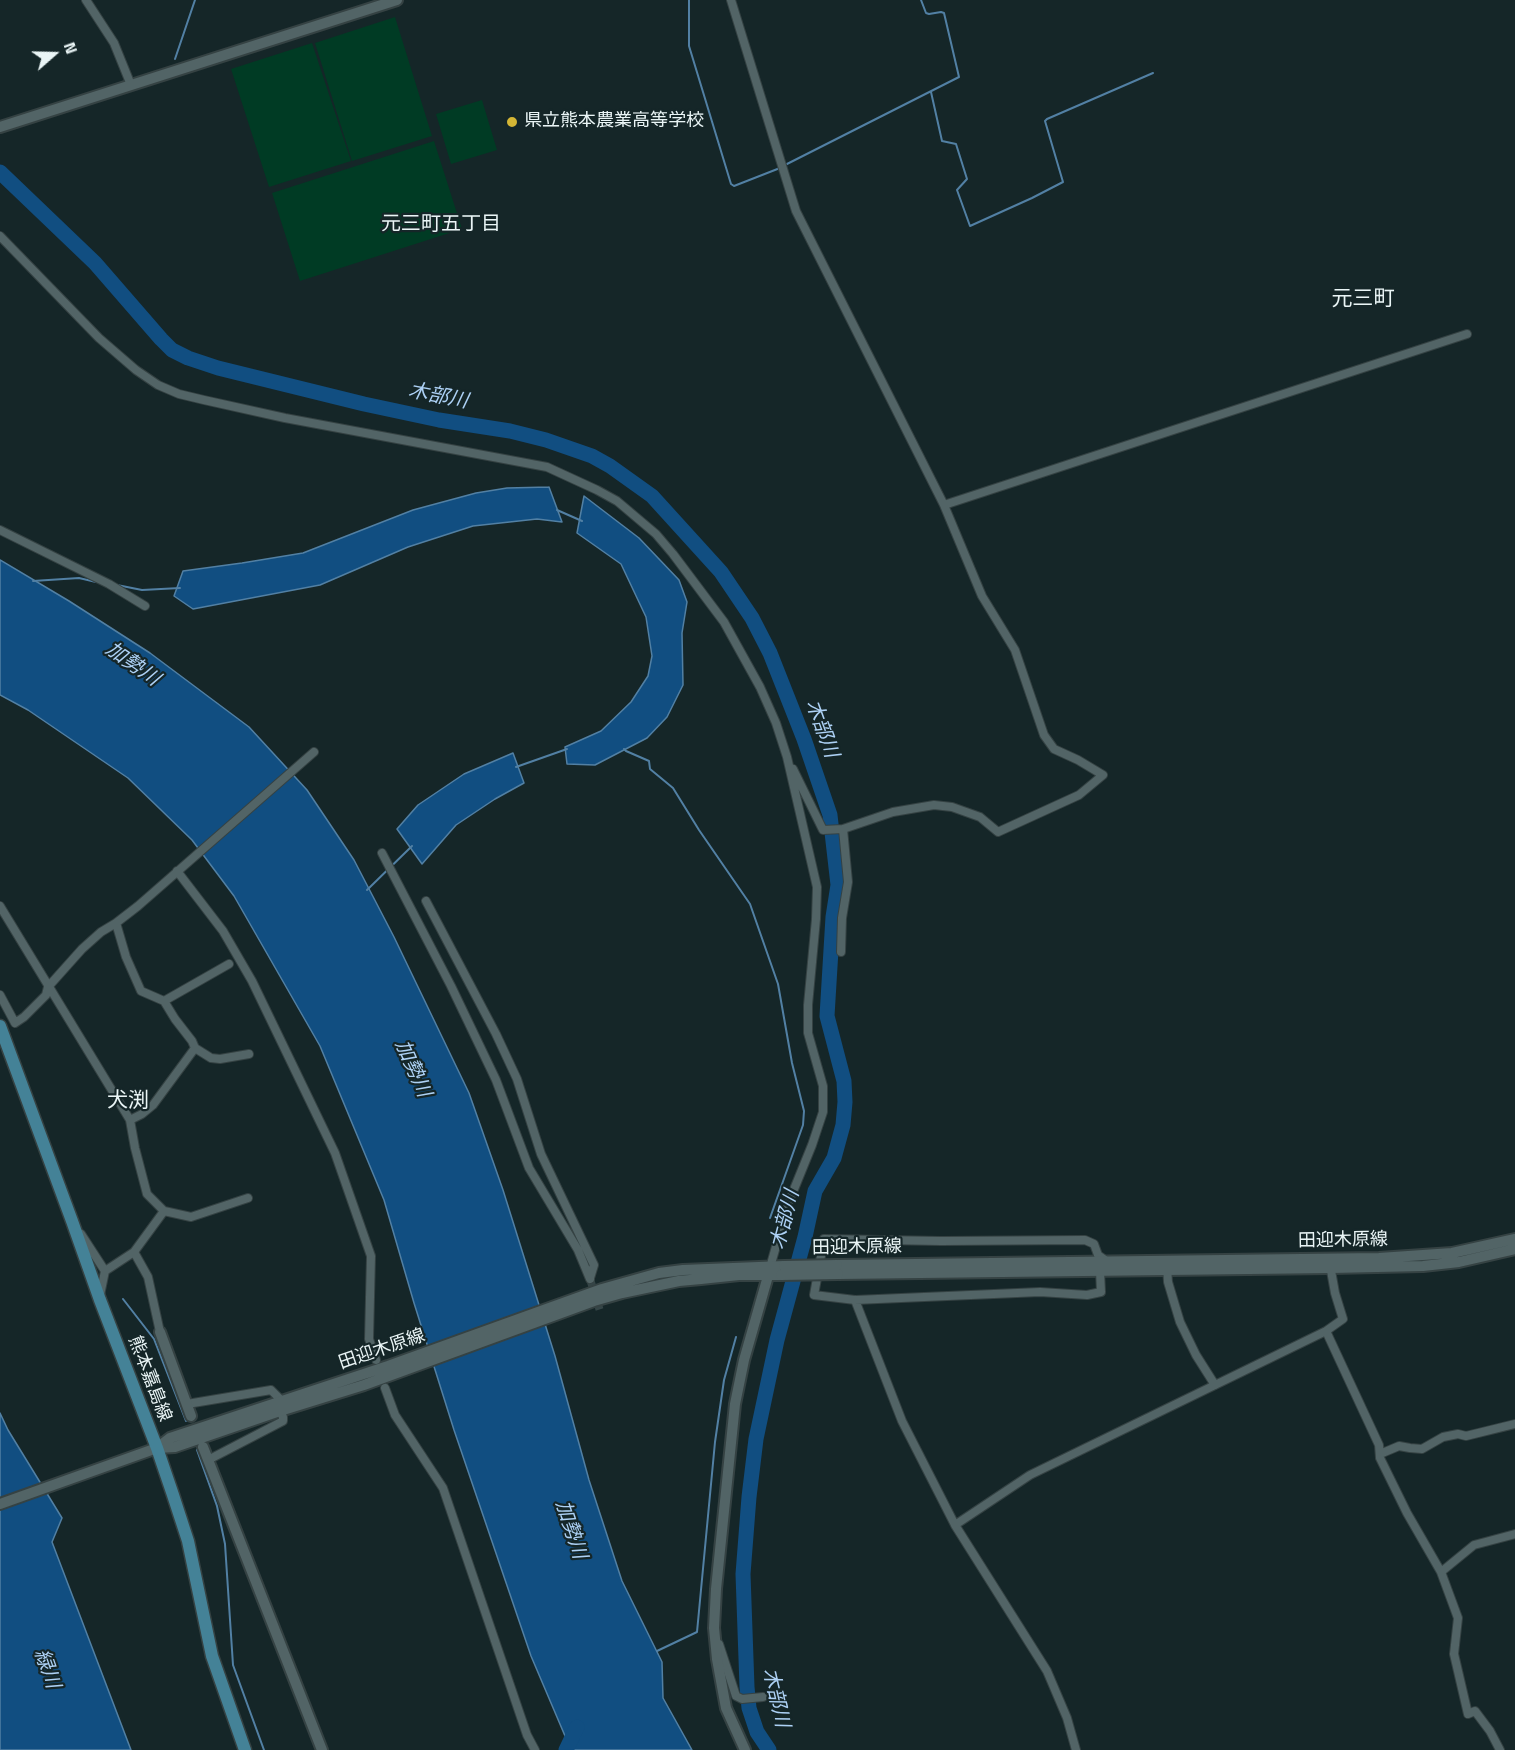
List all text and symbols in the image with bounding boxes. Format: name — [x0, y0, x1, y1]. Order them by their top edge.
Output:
north arrow — [24, 24, 84, 84]
text: N — [58, 39, 84, 57]
place label: 県立熊本農業高等学校 — [524, 111, 704, 133]
marker: 県立熊本農業高等学校 — [505, 115, 519, 129]
district label: 元三町五丁目 — [381, 213, 501, 237]
district label: 元三町 — [1332, 287, 1394, 313]
water label: 木部川 — [406, 379, 470, 415]
water label: 加勢川 — [101, 638, 163, 692]
water label: 木部川 — [799, 697, 843, 761]
water label: 加勢川 — [389, 1037, 435, 1101]
district label: 犬渕 — [107, 1089, 149, 1115]
water label: 木部川 — [767, 1188, 805, 1252]
street label: 田迎木原線 — [1298, 1229, 1388, 1253]
street label: 田迎木原線 — [812, 1236, 902, 1260]
street label: 田迎木原線 — [336, 1325, 428, 1375]
street label: 熊本嘉島線 — [123, 1333, 175, 1425]
water label: 加勢川 — [549, 1498, 591, 1562]
water label: 緑川 — [28, 1646, 64, 1692]
water label: 木部川 — [757, 1666, 793, 1730]

